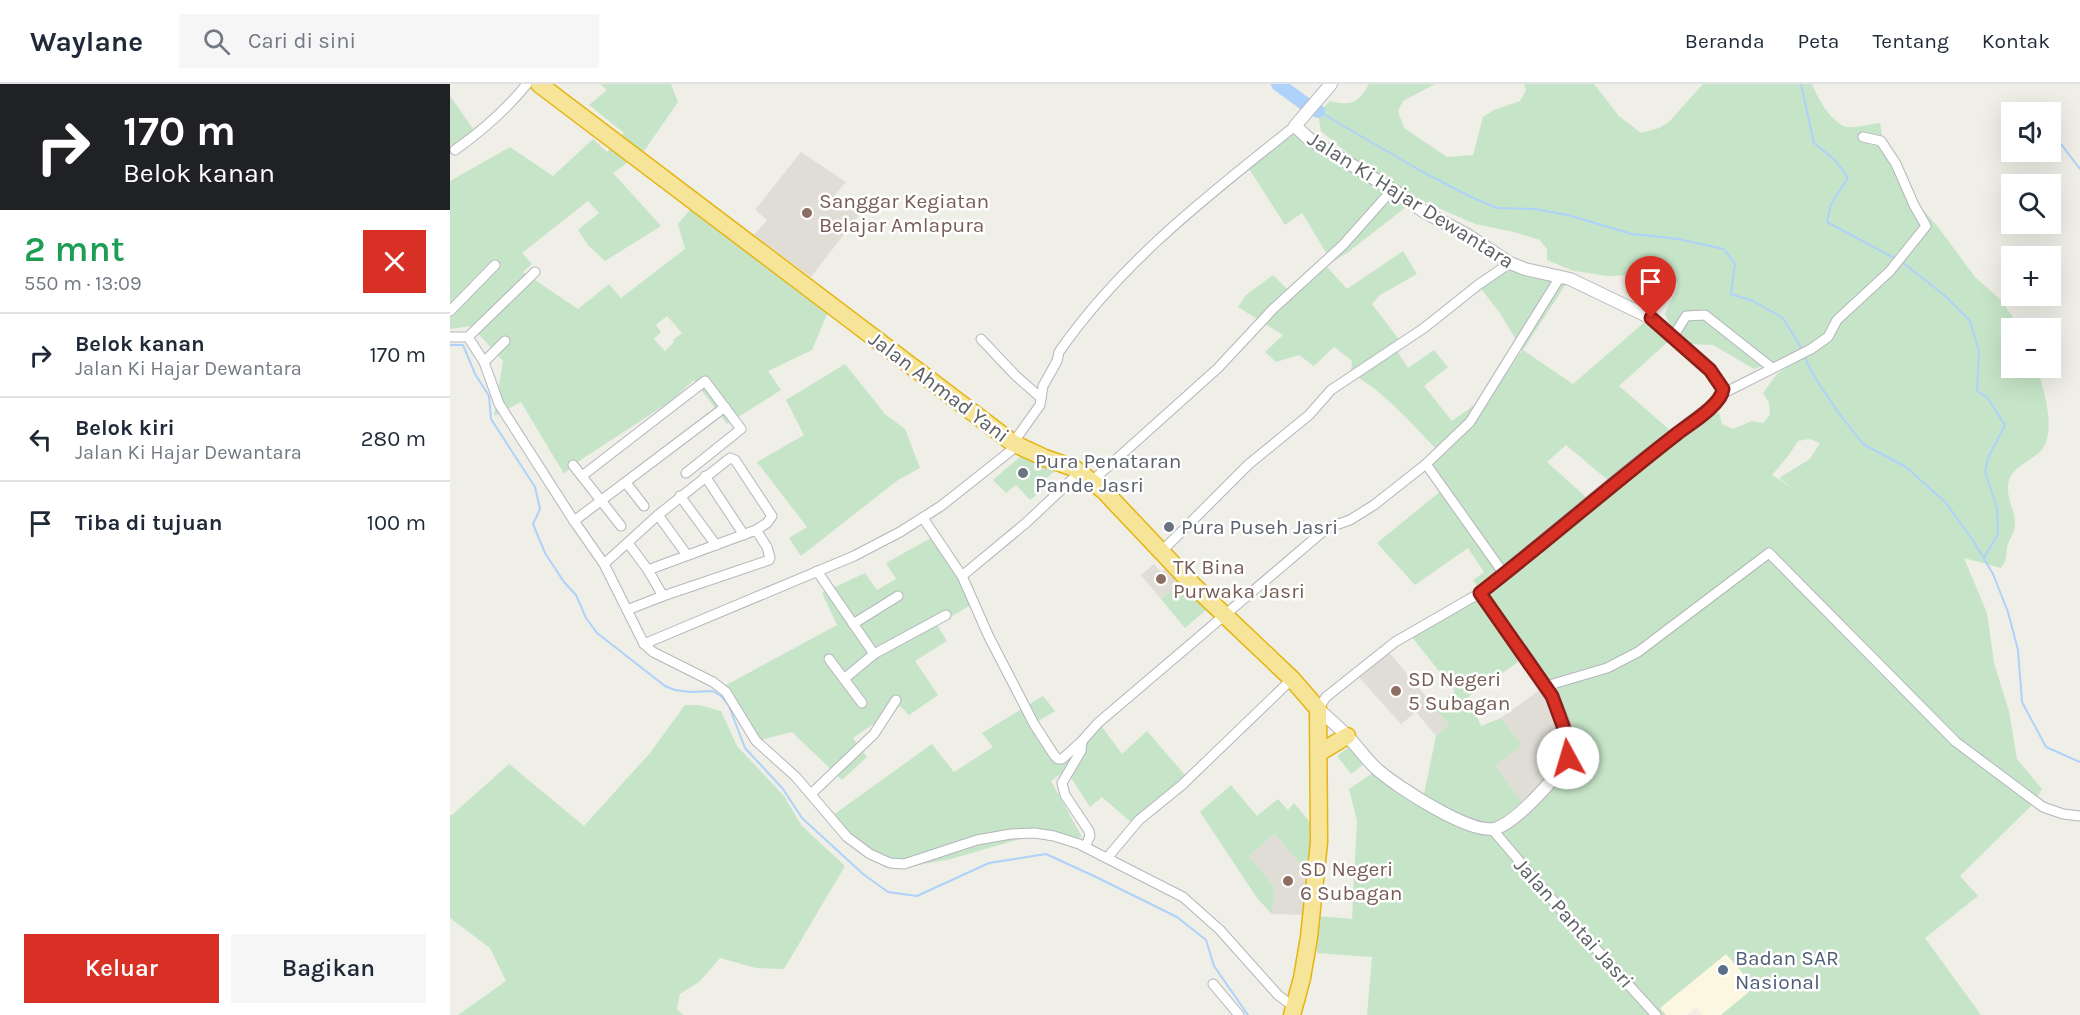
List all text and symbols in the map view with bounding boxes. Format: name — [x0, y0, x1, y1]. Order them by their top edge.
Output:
search box — [179, 14, 599, 68]
text: Waylane — [30, 25, 143, 58]
icon: search — [200, 25, 233, 58]
text: Cari di sini — [248, 28, 356, 54]
text: Beranda — [1685, 29, 1765, 53]
text: Peta — [1798, 29, 1839, 53]
text: Tentang — [1872, 29, 1949, 53]
text: Kontak — [1982, 29, 2050, 53]
map controls — [2001, 102, 2061, 378]
button: sound — [2001, 102, 2061, 162]
text: 170 m — [123, 106, 236, 156]
icon: right — [24, 108, 102, 186]
street label: Jalan Ki Hajar Dewantara — [1304, 127, 1518, 273]
text: Belok kanan — [123, 157, 275, 189]
button: search — [2001, 174, 2061, 234]
place label: Sanggar Kegiatan Belajar Amlapura — [819, 189, 989, 237]
marker: Sanggar Kegiatan Belajar Amlapura — [800, 206, 814, 220]
text: 2 mnt — [24, 228, 125, 270]
button: close — [363, 230, 426, 293]
button: + — [2001, 246, 2061, 306]
pin — [1625, 256, 1676, 318]
icon: arrive — [1634, 265, 1667, 298]
text: 550 m · 13:09 — [24, 272, 141, 295]
button: − — [2001, 318, 2061, 378]
street label: Jalan Ahmad Yani — [864, 326, 1014, 448]
text: Belok kanan — [75, 331, 205, 357]
icon: right — [24, 339, 57, 372]
text: 170 m — [370, 342, 426, 368]
text: Jalan Ki Hajar Dewantara — [75, 357, 302, 380]
text: Belok kiri — [75, 415, 175, 441]
icon: left — [24, 423, 57, 456]
text: 280 m — [361, 426, 426, 452]
text: Jalan Ki Hajar Dewantara — [75, 441, 302, 464]
place label: Pura Penataran Pande Jasri — [1035, 449, 1181, 497]
marker: Pura Penataran Pande Jasri — [1016, 466, 1030, 480]
icon: arrive — [24, 507, 57, 540]
text: Tiba di tujuan — [75, 510, 222, 536]
text: 100 m — [367, 510, 426, 536]
place label: Pura Puseh Jasri — [1181, 515, 1338, 539]
marker: Pura Puseh Jasri — [1162, 520, 1176, 534]
place label: TK Bina Purwaka Jasri — [1173, 555, 1305, 603]
marker: TK Bina Purwaka Jasri — [1154, 572, 1168, 586]
place label: SD Negeri 5 Subagan — [1408, 667, 1510, 715]
marker: SD Negeri 5 Subagan — [1389, 684, 1403, 698]
position arrow — [1536, 726, 1600, 790]
street label: Jalan Pantai Jasri — [1509, 853, 1639, 993]
place label: SD Negeri 6 Subagan — [1300, 857, 1403, 905]
marker: SD Negeri 6 Subagan — [1281, 874, 1295, 888]
button: Keluar — [24, 934, 219, 1003]
button: Bagikan — [231, 934, 426, 1003]
place label: Badan SAR Nasional — [1735, 946, 1839, 994]
marker: Badan SAR Nasional — [1716, 963, 1730, 977]

